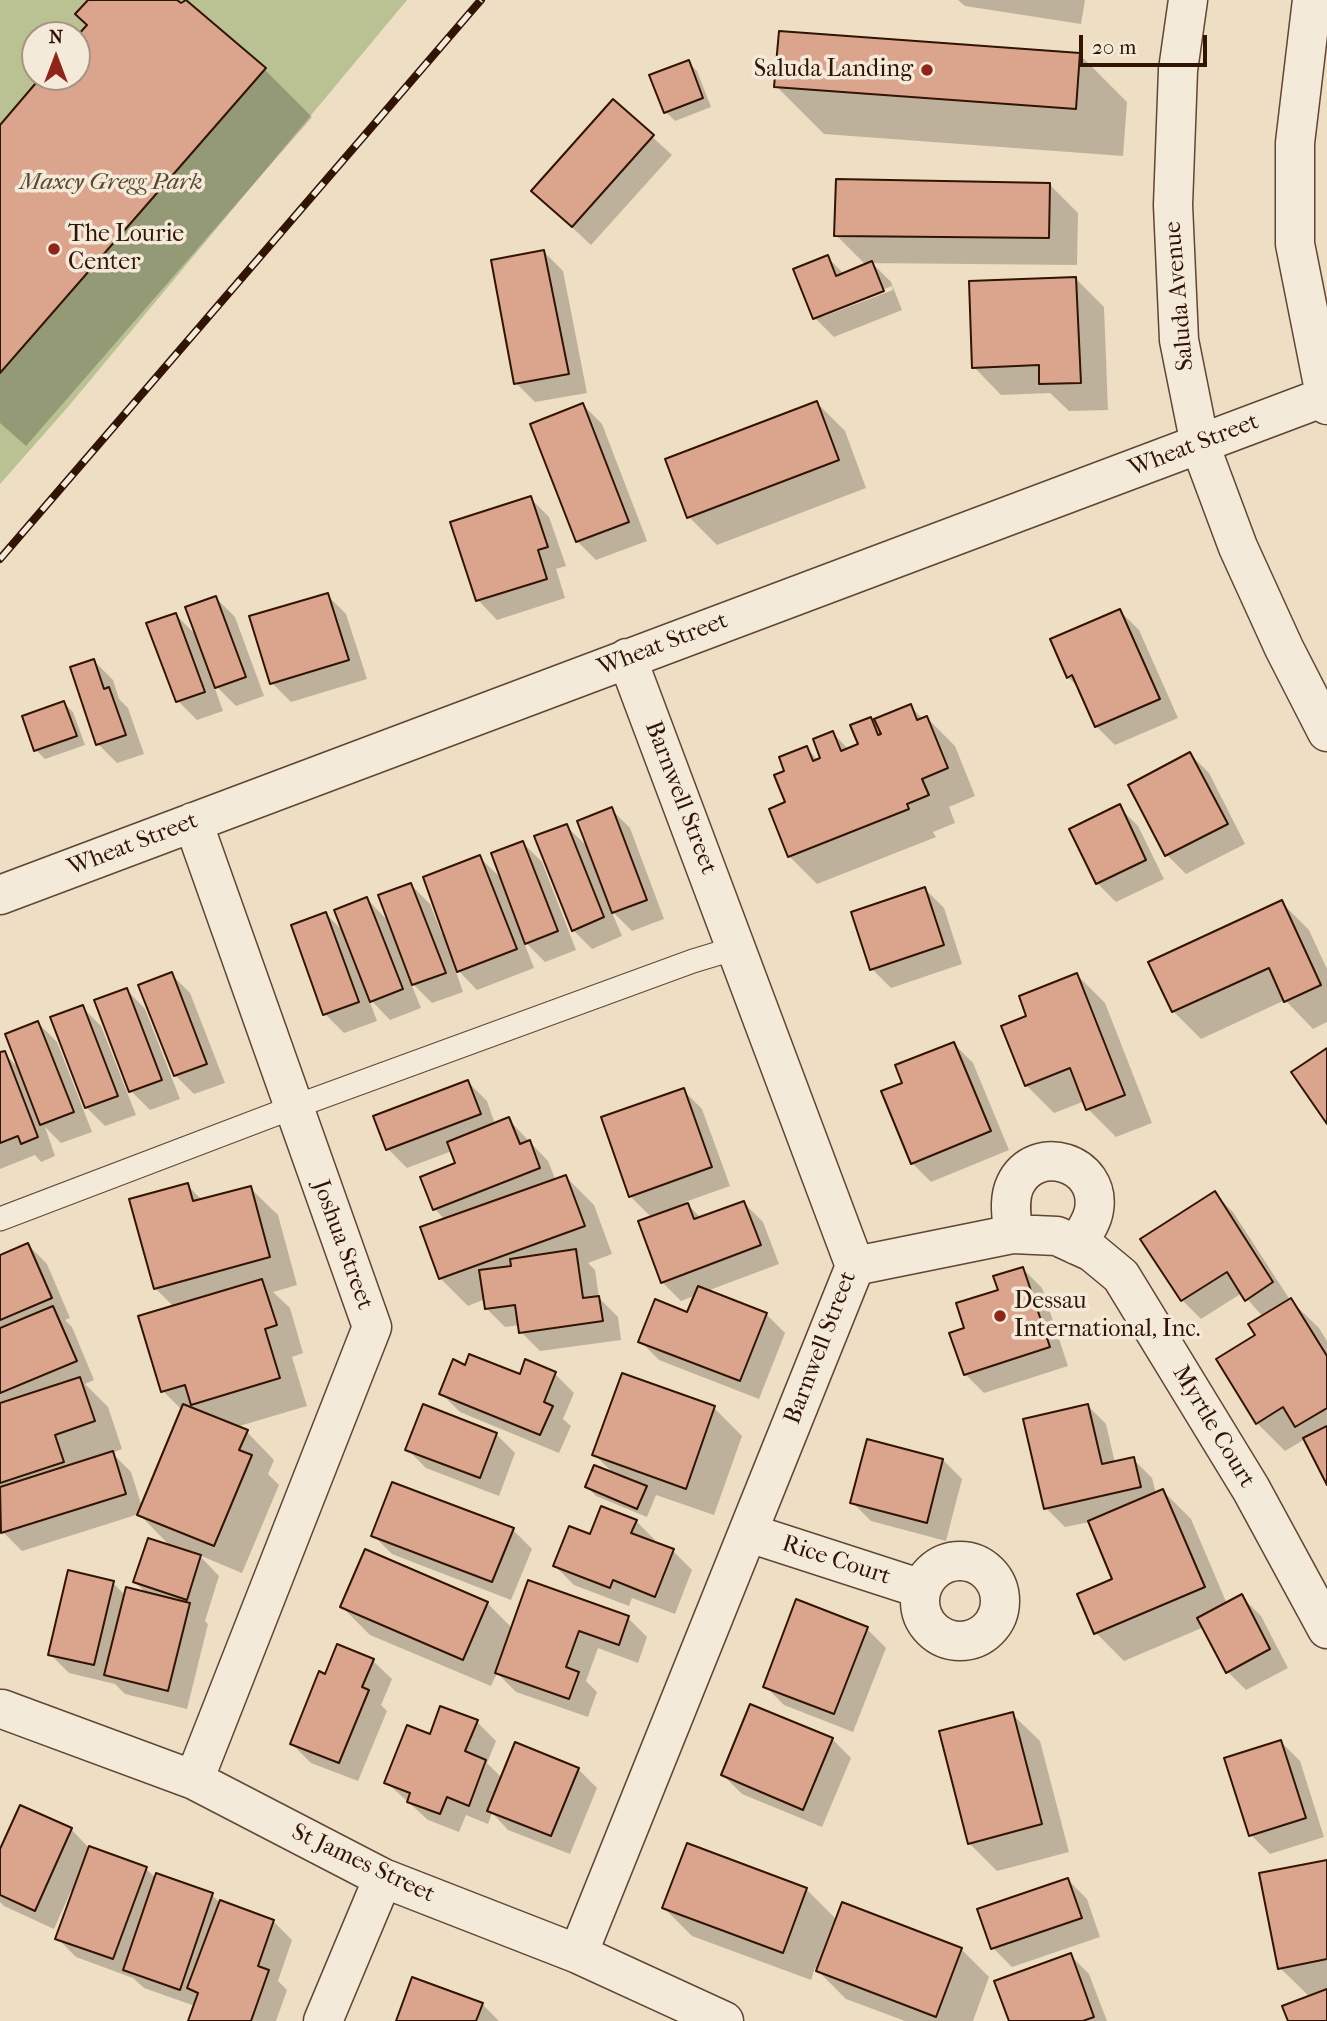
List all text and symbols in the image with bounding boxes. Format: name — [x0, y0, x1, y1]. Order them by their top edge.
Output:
north arrow — [21, 21, 91, 91]
scale bar — [1082, 21, 1210, 65]
text: N — [49, 26, 63, 48]
text: 20 m — [1092, 35, 1136, 59]
place label: Saluda Landing — [754, 56, 913, 84]
marker: Saluda Landing — [919, 62, 935, 78]
park label: Maxcy Gregg Park — [19, 169, 203, 197]
street label: Saluda Avenue — [1159, 220, 1201, 372]
place label: The Lourie Center — [68, 221, 184, 277]
marker: The Lourie Center — [46, 241, 62, 257]
street label: Wheat Street — [1125, 408, 1263, 484]
street label: Wheat Street — [594, 607, 732, 683]
street label: Barnwell Street — [638, 718, 722, 878]
street label: Wheat Street — [64, 807, 202, 883]
street label: Joshua Street — [305, 1176, 379, 1314]
street label: Barnwell Street — [779, 1268, 863, 1428]
place label: Dessau International, Inc. — [1014, 1288, 1200, 1344]
marker: Dessau International, Inc. — [992, 1308, 1008, 1324]
street label: Myrtle Court — [1165, 1361, 1261, 1493]
street label: Rice Court — [778, 1530, 894, 1592]
street label: St James Street — [287, 1818, 439, 1910]

